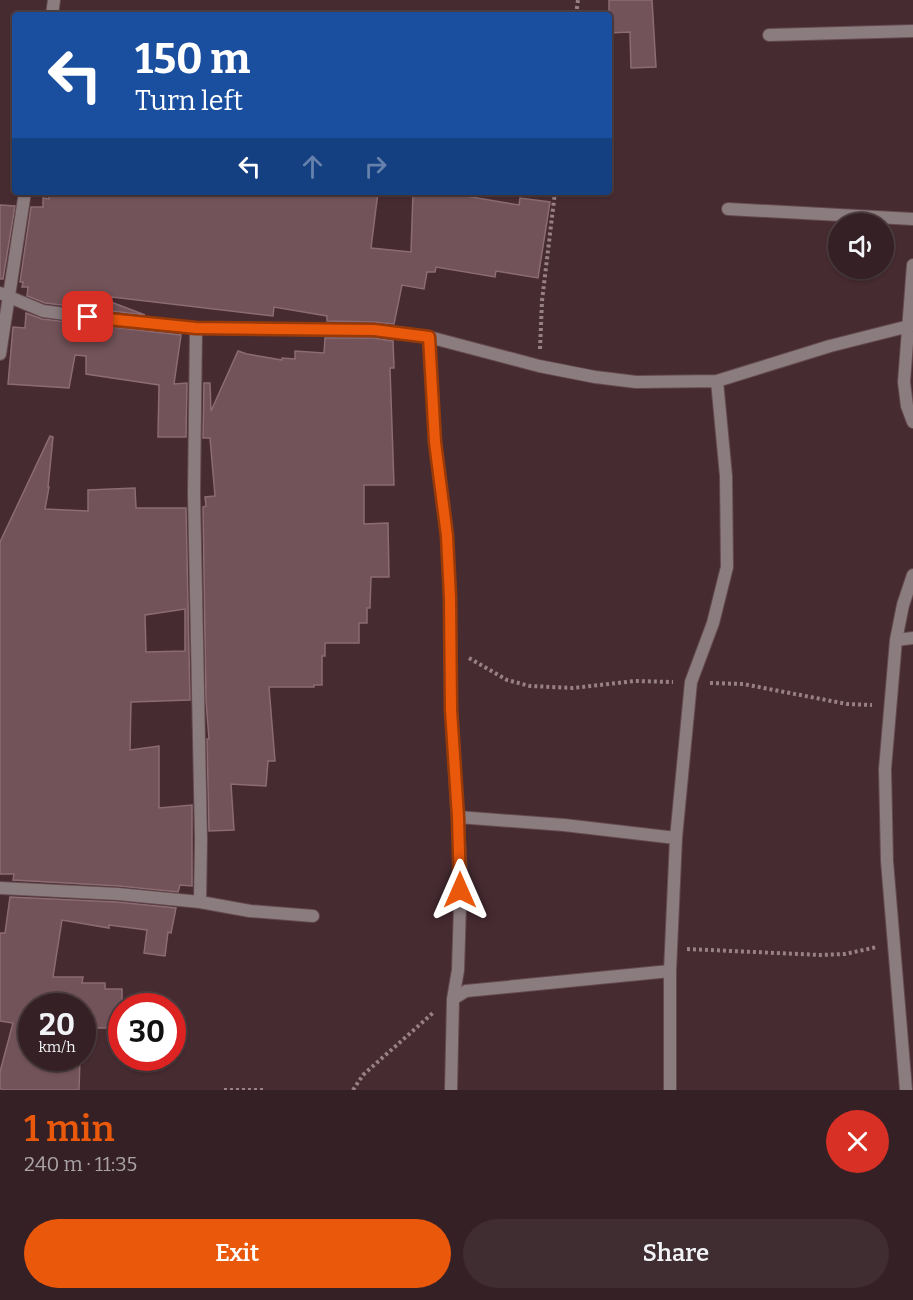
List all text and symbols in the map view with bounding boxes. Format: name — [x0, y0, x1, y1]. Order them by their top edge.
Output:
text: 150 m — [135, 34, 250, 84]
icon: left — [36, 36, 114, 114]
text: Turn left — [135, 85, 243, 117]
icon: left — [233, 150, 266, 183]
icon: ahead — [296, 150, 329, 183]
icon: right — [359, 150, 392, 183]
map controls — [828, 213, 894, 279]
button: sound — [828, 213, 894, 279]
pin — [62, 291, 113, 342]
icon: arrive — [71, 300, 104, 333]
position arrow — [428, 858, 492, 922]
speed limit sign: 30 — [108, 993, 186, 1071]
text: 20 — [39, 1007, 75, 1043]
text: km/h — [38, 1038, 76, 1056]
text: 1 min — [24, 1107, 115, 1151]
button: close — [826, 1110, 889, 1173]
text: 240 m · 11:35 — [24, 1152, 137, 1176]
button: Exit — [24, 1219, 451, 1288]
button: Share — [463, 1219, 889, 1288]

